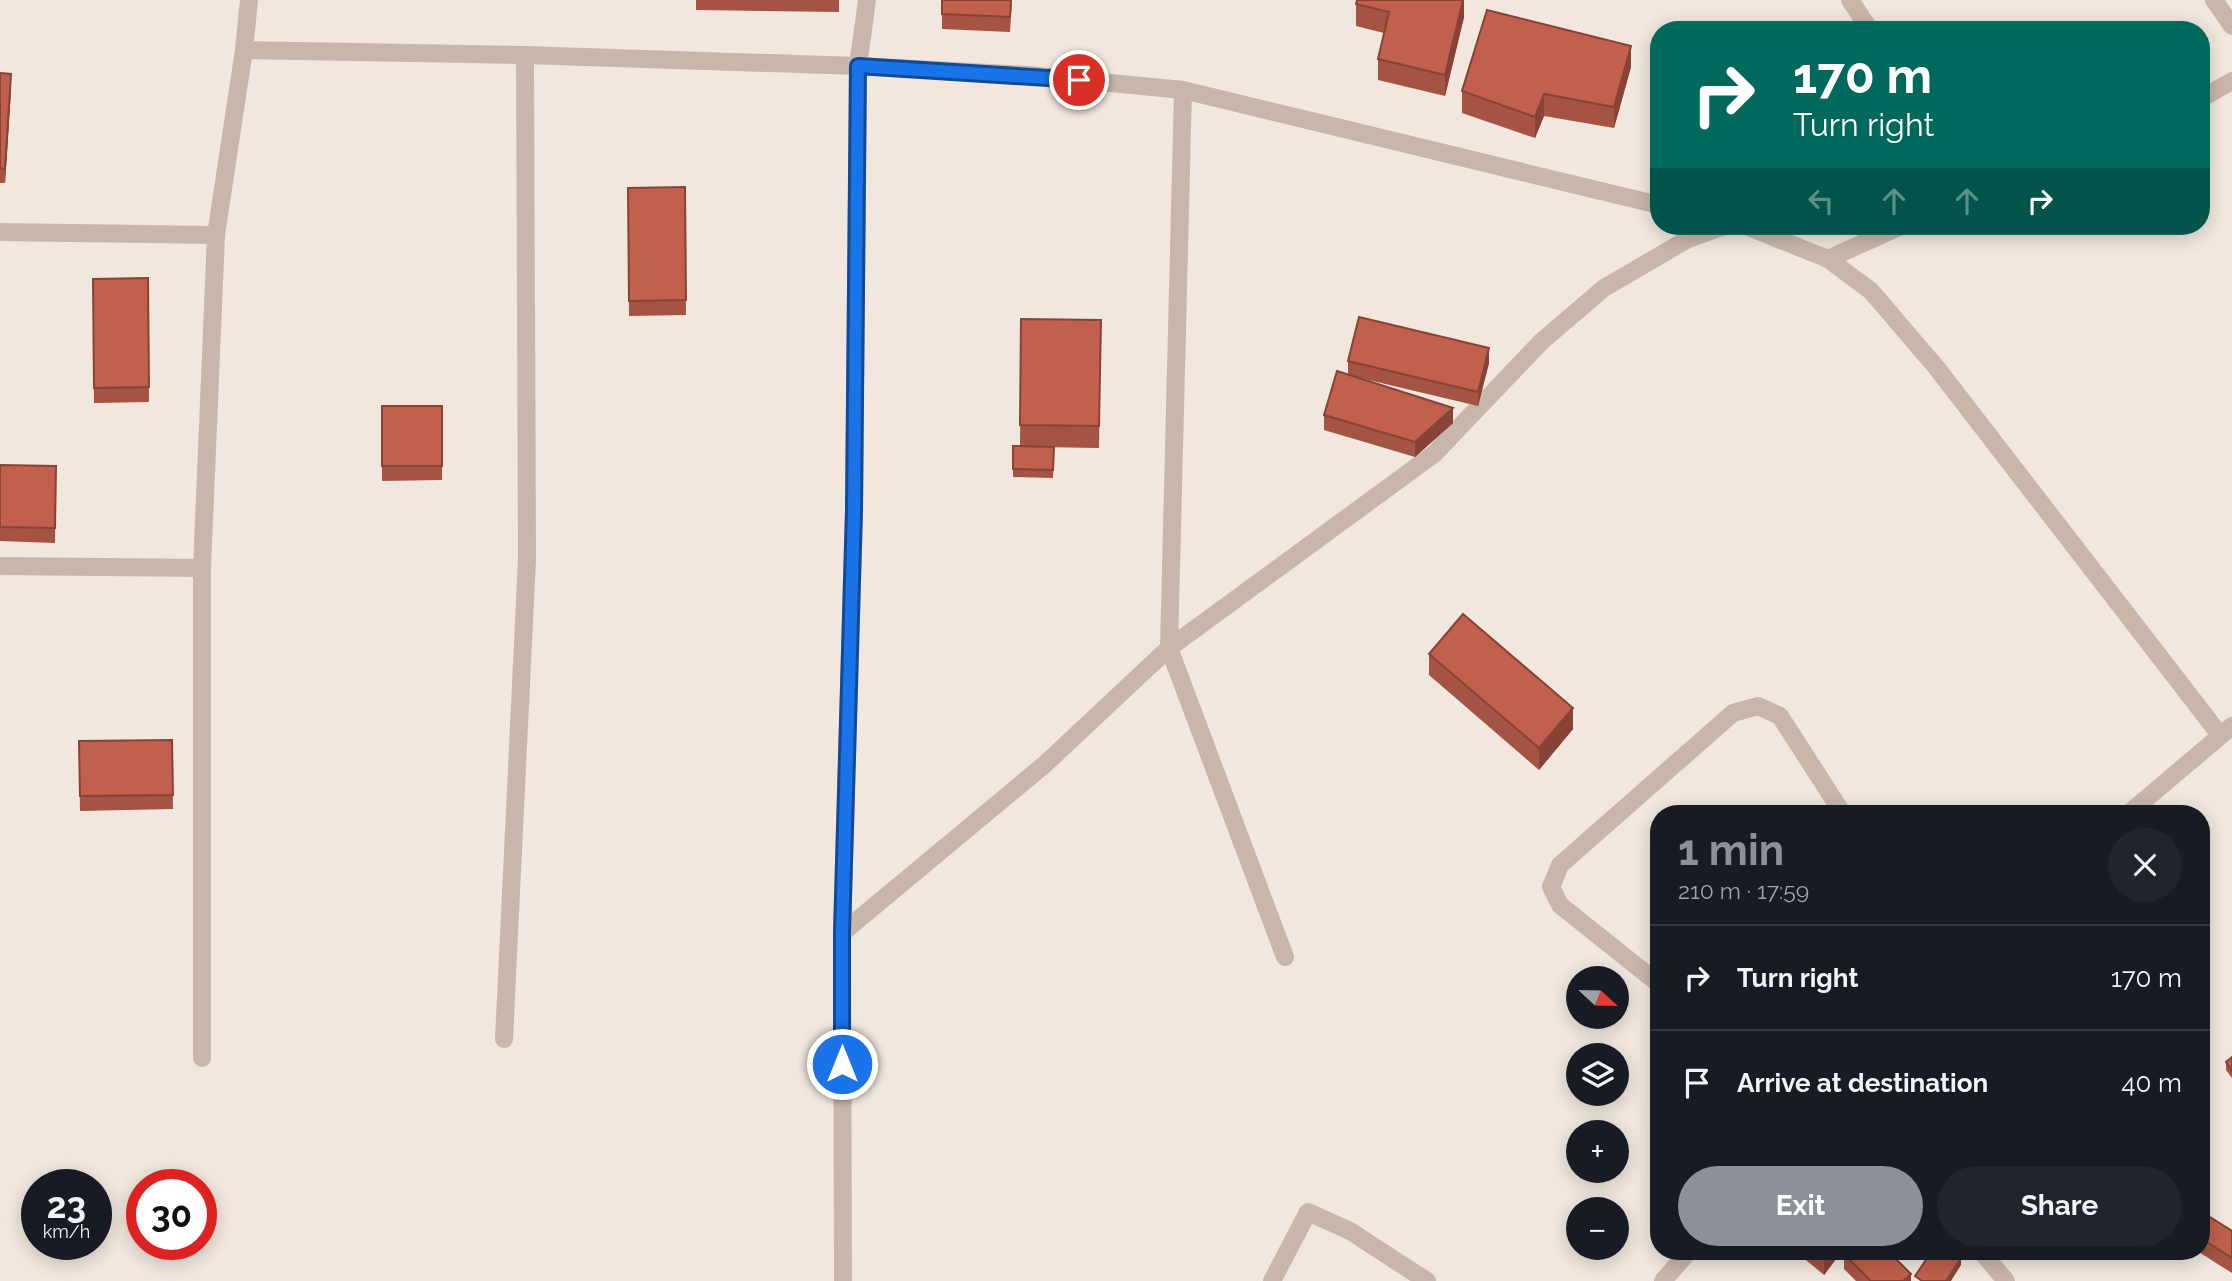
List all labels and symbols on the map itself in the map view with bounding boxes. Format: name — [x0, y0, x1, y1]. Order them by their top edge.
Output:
pin — [1049, 50, 1109, 110]
north arrow — [1566, 966, 1629, 1029]
position arrow — [805, 1027, 879, 1101]
speed limit sign: 30 — [126, 1169, 217, 1260]

